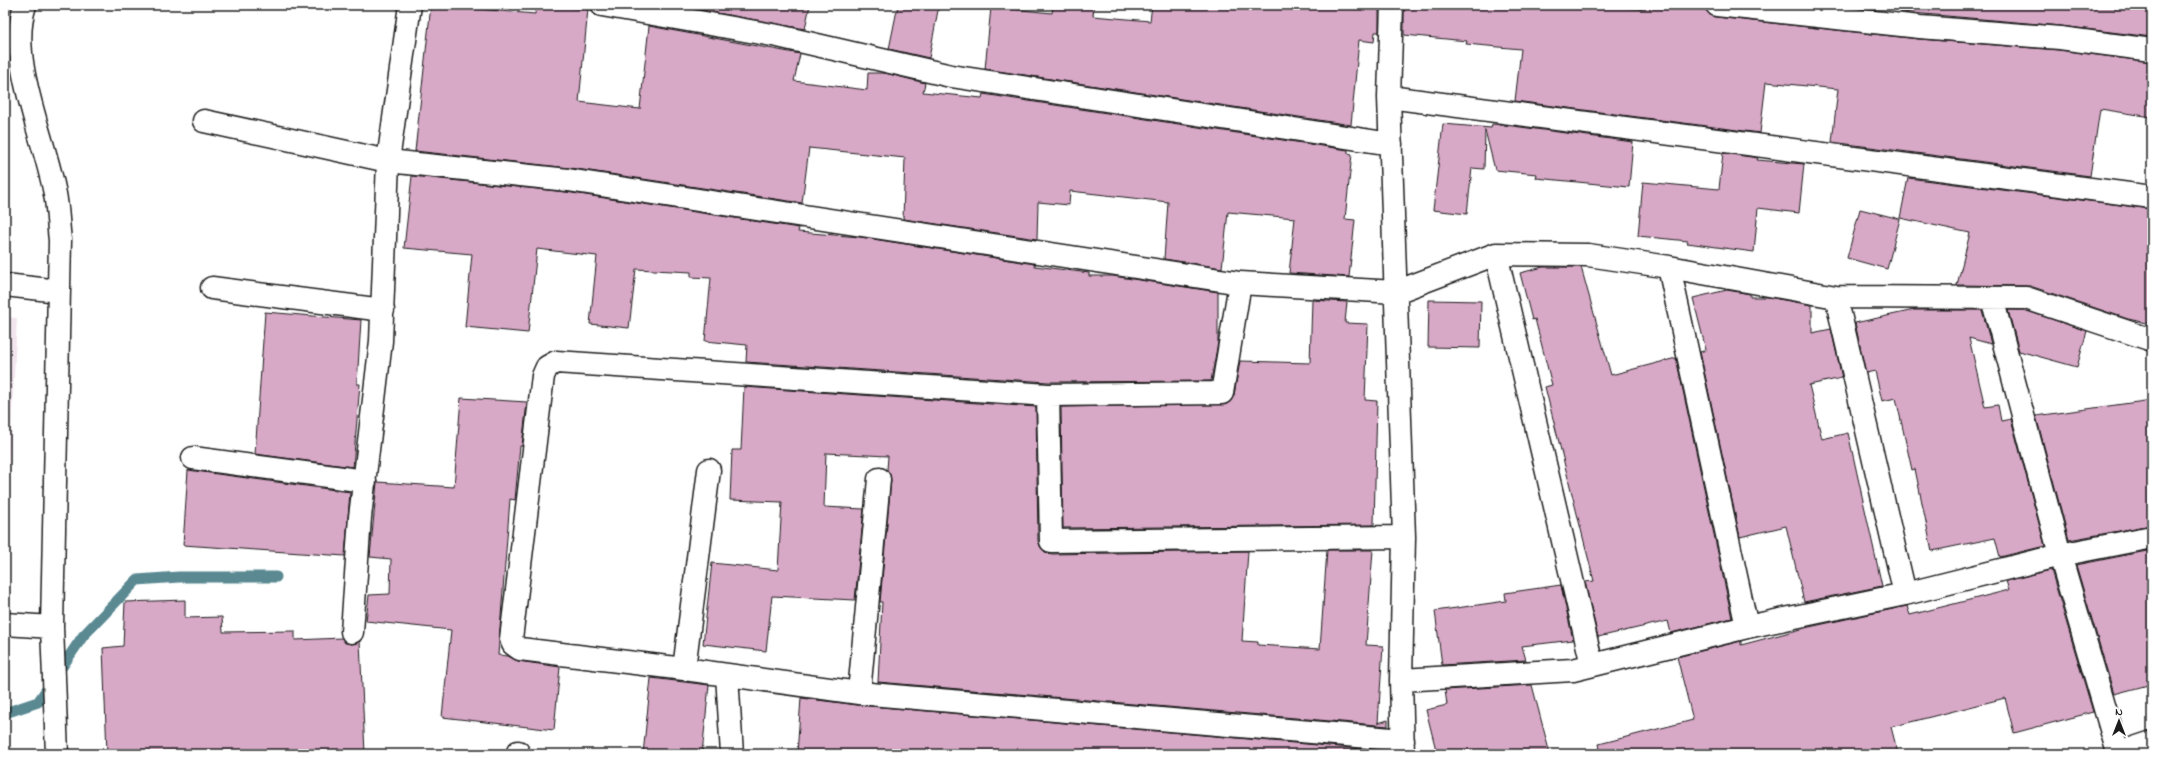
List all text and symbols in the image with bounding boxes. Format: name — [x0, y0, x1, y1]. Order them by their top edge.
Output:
north arrow — [2099, 701, 2139, 741]
text: N — [2115, 704, 2123, 720]

